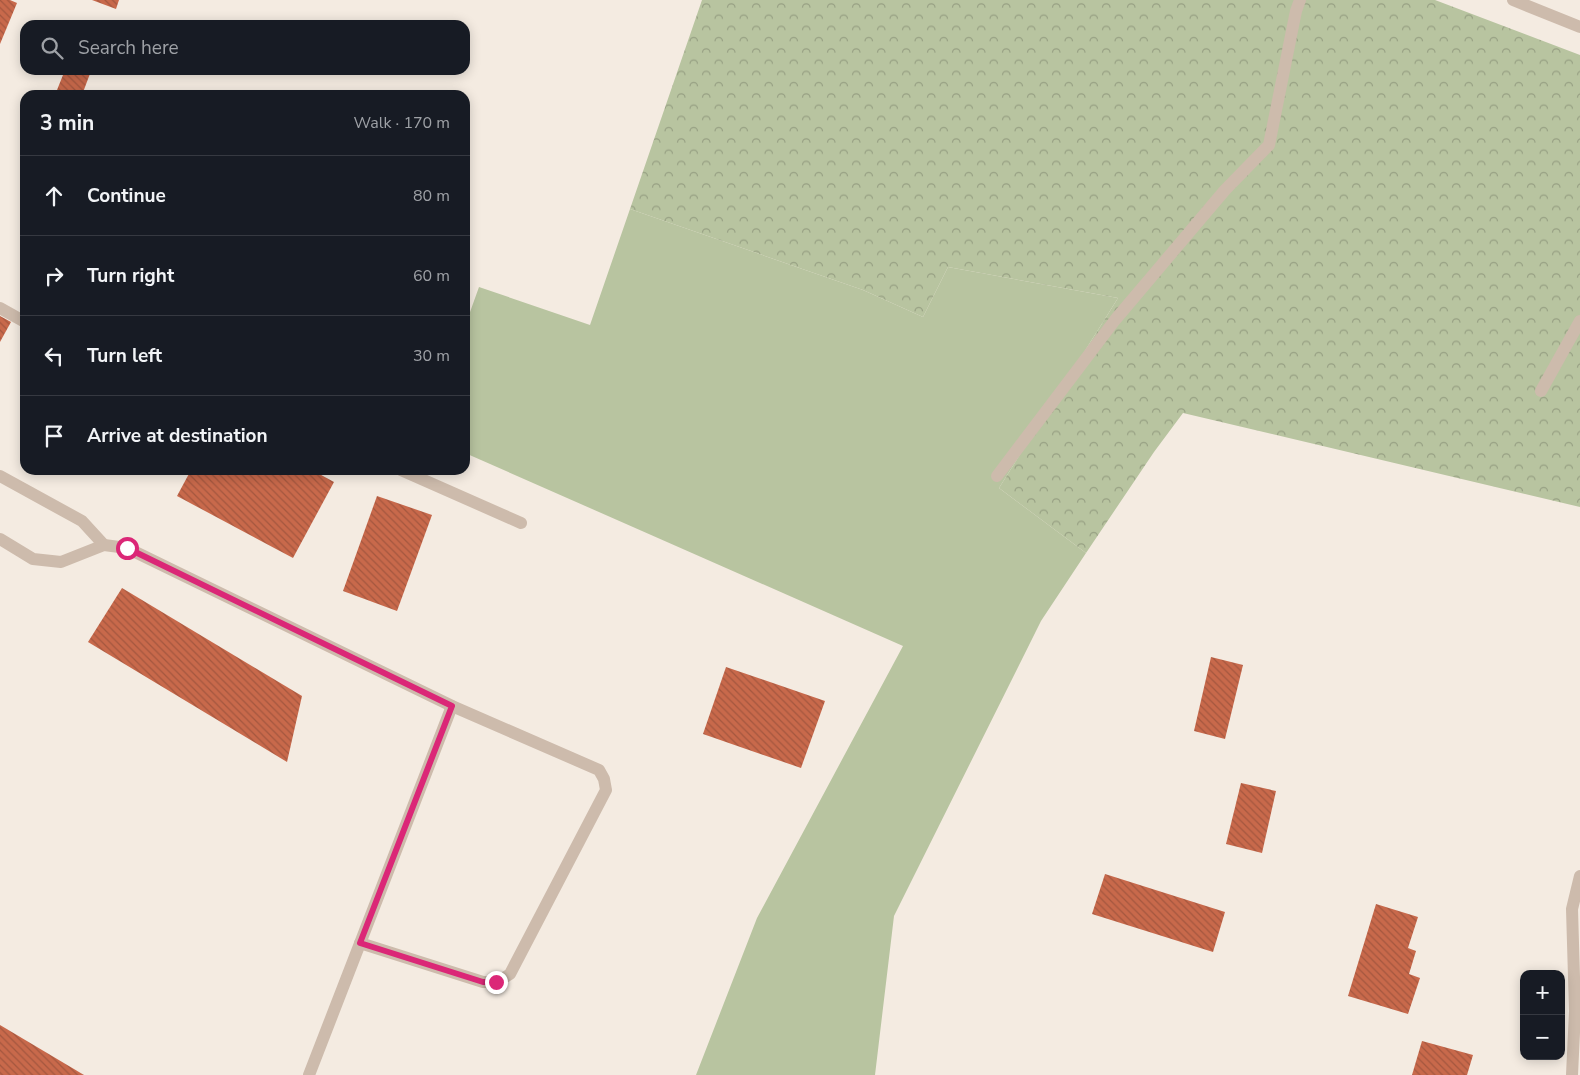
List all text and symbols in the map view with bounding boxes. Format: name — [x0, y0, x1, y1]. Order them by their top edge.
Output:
search box — [20, 20, 470, 75]
icon: search — [38, 34, 66, 62]
text: Search here — [78, 35, 179, 61]
text: 3 min — [40, 109, 94, 137]
text: Walk · 170 m — [354, 112, 450, 134]
icon: ahead — [40, 182, 68, 210]
text: Continue — [87, 183, 166, 209]
text: 80 m — [413, 185, 450, 207]
icon: right — [40, 262, 68, 290]
text: Turn right — [87, 263, 174, 289]
text: 60 m — [413, 265, 450, 287]
icon: left — [40, 342, 68, 370]
text: Turn left — [87, 343, 162, 369]
text: 30 m — [413, 345, 450, 367]
icon: arrive — [40, 422, 68, 450]
text: Arrive at destination — [87, 423, 268, 449]
route start — [116, 537, 139, 560]
map controls — [1520, 970, 1565, 1060]
button: + — [1520, 970, 1565, 1015]
route end — [485, 971, 508, 994]
button: − — [1520, 1015, 1565, 1060]

